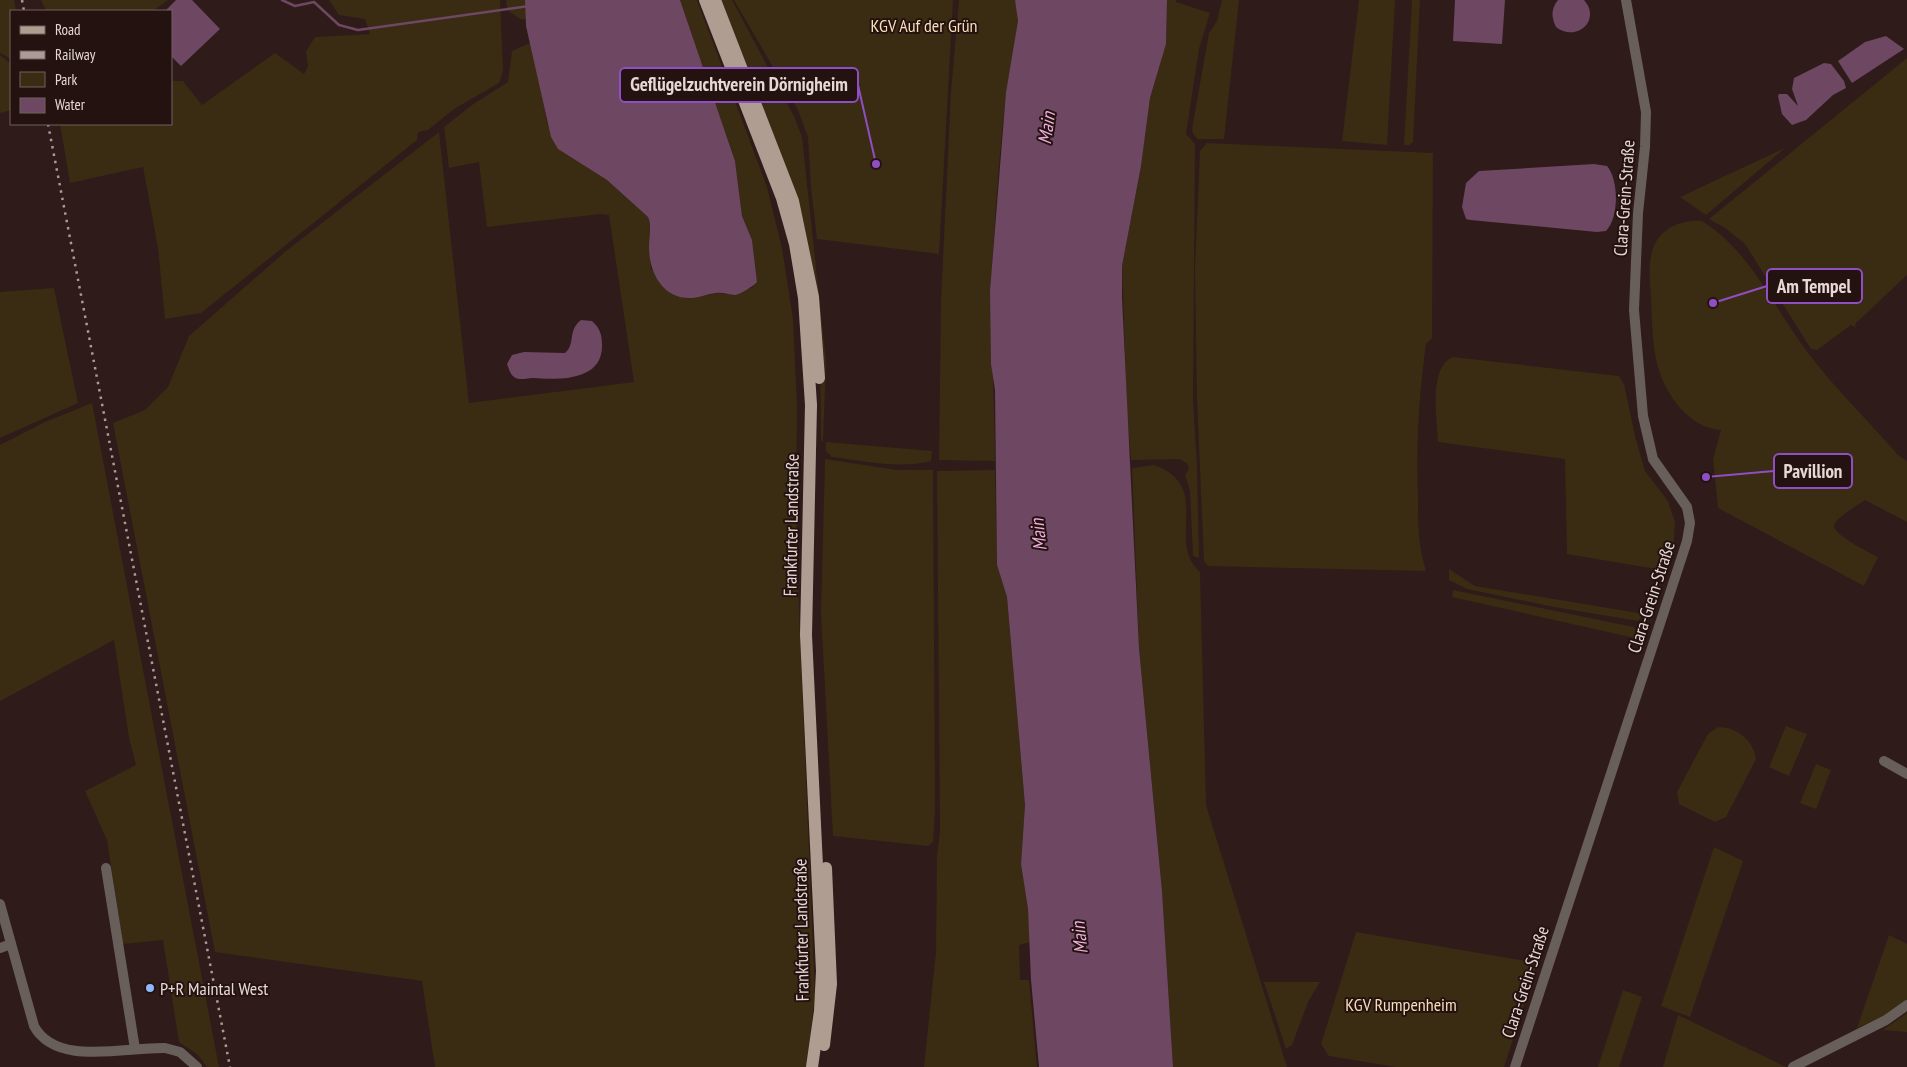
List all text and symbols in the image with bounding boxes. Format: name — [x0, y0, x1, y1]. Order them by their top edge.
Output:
legend — [10, 10, 172, 125]
park label: KGV Auf der Grün — [871, 14, 977, 37]
text: Road — [55, 20, 81, 39]
text: Railway — [55, 45, 96, 64]
callout: Geflügelzuchtverein Dörnigheim — [620, 68, 858, 102]
text: Park — [55, 70, 77, 89]
text: Geflügelzuchtverein Dörnigheim — [630, 72, 848, 96]
text: Water — [55, 95, 86, 114]
water label: Main — [1032, 109, 1060, 146]
street label: Clara-Grein-Straße — [1608, 139, 1640, 257]
callout: Am Tempel — [1767, 269, 1862, 303]
text: Am Tempel — [1776, 274, 1852, 298]
street label: Frankfurter Landstraße — [778, 453, 804, 597]
callout: Pavillion — [1774, 454, 1852, 488]
text: Pavillion — [1784, 459, 1842, 483]
water label: Main — [1024, 516, 1052, 552]
street label: Clara-Grein-Straße — [1622, 538, 1680, 656]
street label: Frankfurter Landstraße — [788, 858, 814, 1002]
water label: Main — [1065, 919, 1093, 955]
street label: Clara-Grein-Straße — [1496, 923, 1554, 1041]
place label: P+R Maintal West — [160, 977, 268, 1000]
marker: P+R Maintal West — [144, 982, 156, 994]
park label: KGV Rumpenheim — [1345, 993, 1457, 1016]

